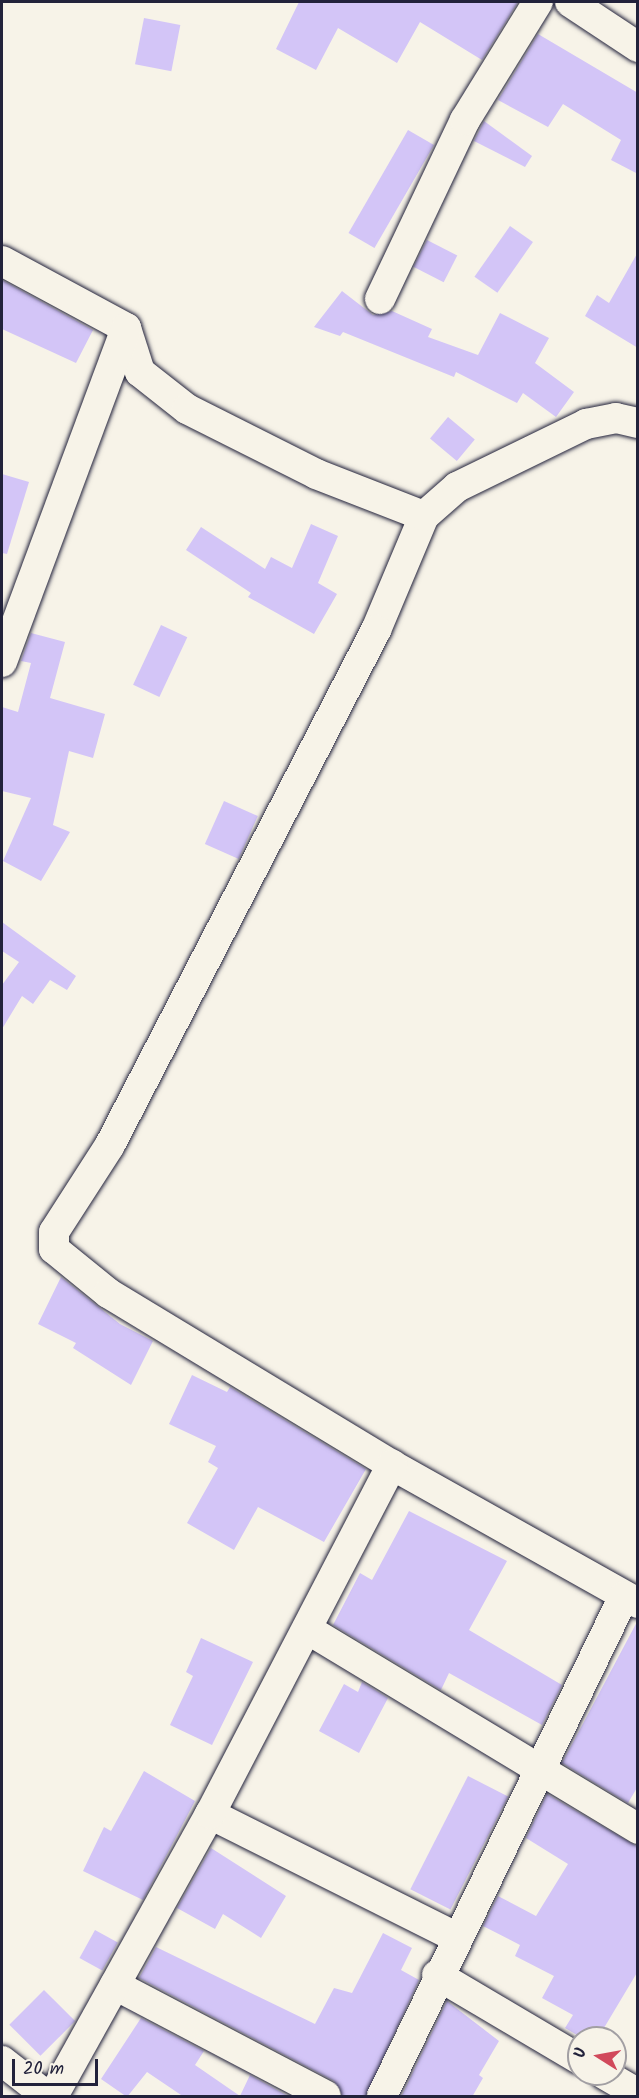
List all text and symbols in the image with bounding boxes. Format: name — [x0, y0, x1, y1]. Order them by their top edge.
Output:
north arrow — [567, 2026, 627, 2086]
text: U — [568, 2046, 594, 2060]
scale bar — [15, 2047, 100, 2085]
text: 20 m — [23, 2055, 64, 2084]

